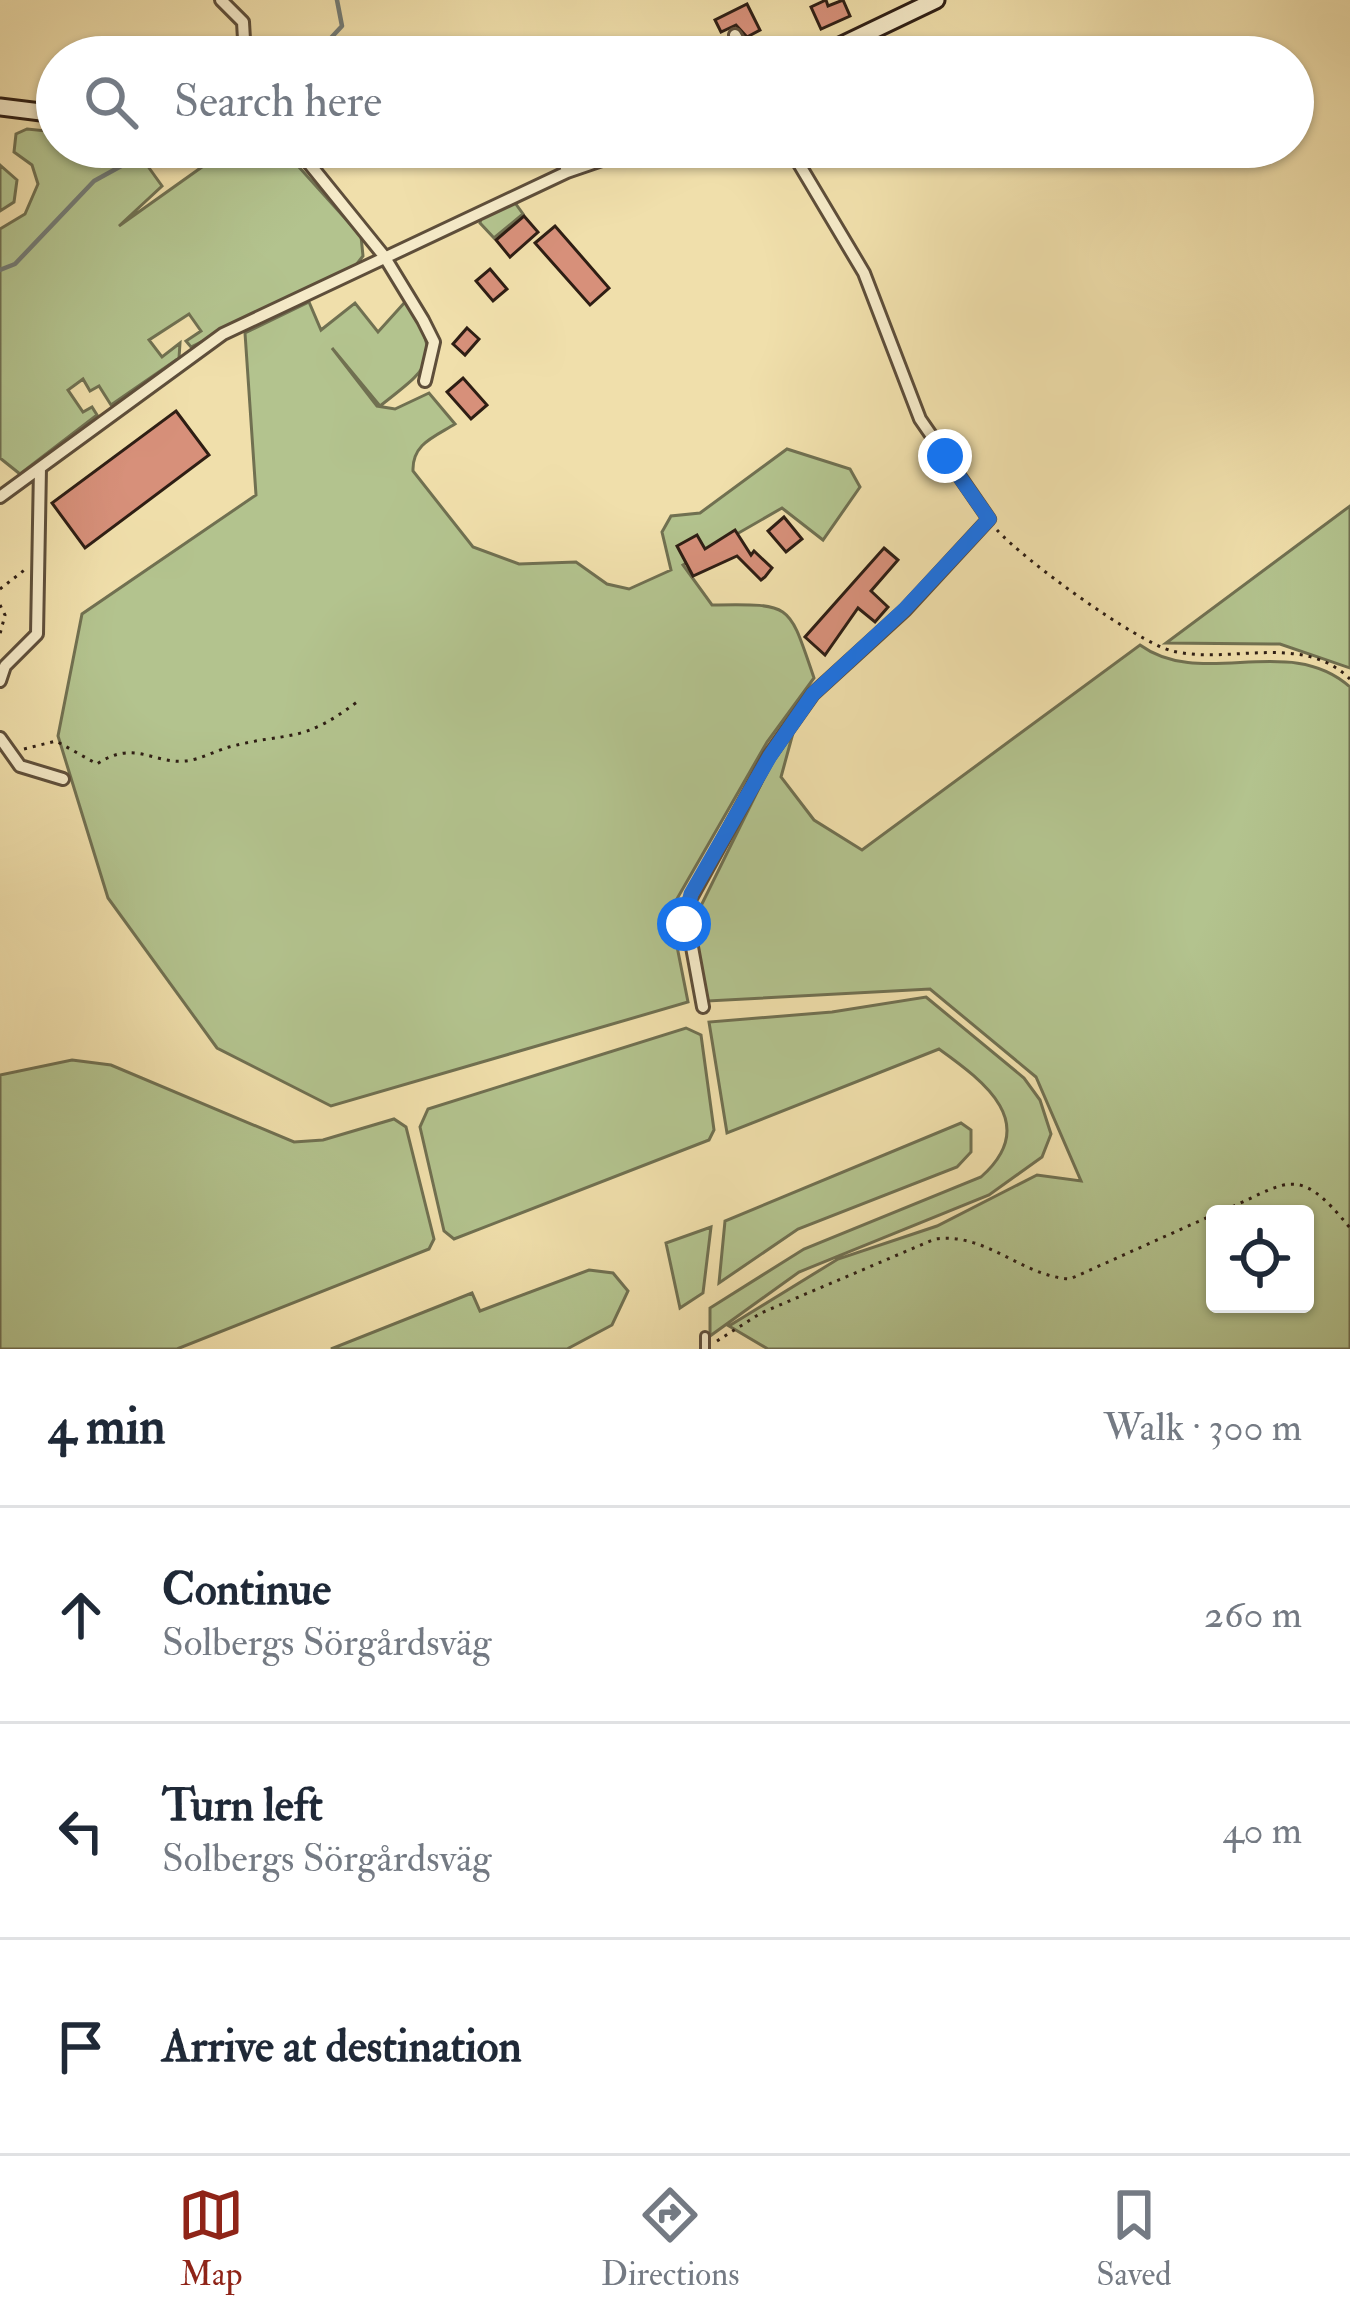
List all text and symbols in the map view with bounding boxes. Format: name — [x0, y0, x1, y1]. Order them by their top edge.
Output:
search box — [36, 36, 1314, 168]
icon: search — [78, 69, 144, 135]
text: Search here — [174, 74, 382, 130]
route end — [918, 429, 972, 483]
route start — [657, 897, 711, 951]
map controls — [1206, 1205, 1314, 1313]
button: locate — [1206, 1205, 1314, 1313]
text: 4 min — [48, 1395, 166, 1459]
text: Walk · 300 m — [1104, 1403, 1302, 1452]
text: Continue — [162, 1562, 331, 1618]
icon: ahead — [48, 1582, 114, 1648]
text: 260 m — [1204, 1590, 1302, 1639]
text: Solbergs Sörgårdsväg — [162, 1618, 491, 1667]
text: Turn left — [162, 1778, 323, 1834]
icon: left — [48, 1798, 114, 1864]
text: 40 m — [1223, 1806, 1302, 1855]
text: Solbergs Sörgårdsväg — [162, 1834, 491, 1883]
icon: arrive — [48, 2014, 114, 2080]
text: Arrive at destination — [162, 2019, 522, 2075]
tab: Map — [178, 2182, 244, 2295]
tab: Directions — [601, 2182, 740, 2295]
tab: Saved — [1096, 2182, 1172, 2295]

